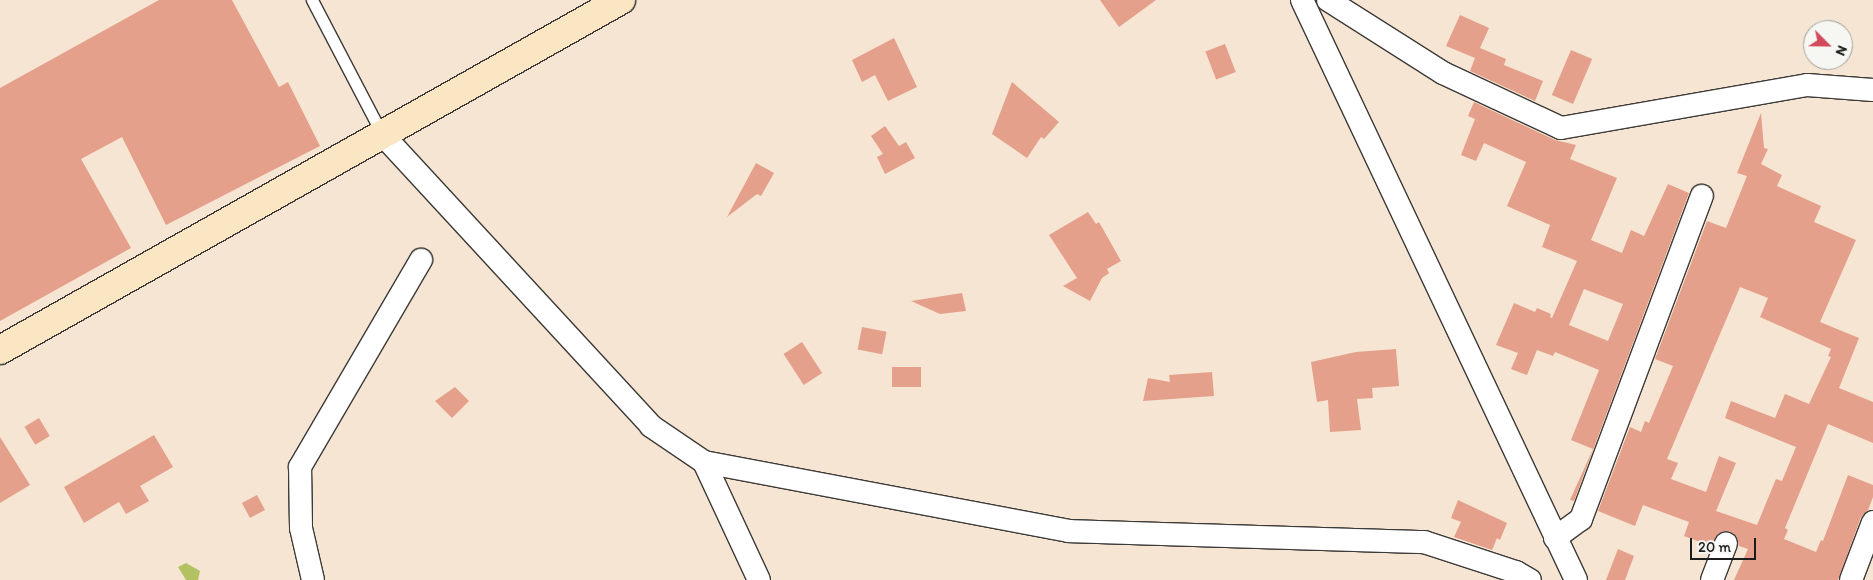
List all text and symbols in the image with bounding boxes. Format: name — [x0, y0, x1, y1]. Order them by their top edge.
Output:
north arrow — [1803, 20, 1853, 70]
text: N — [1832, 43, 1851, 58]
scale bar — [1693, 528, 1759, 560]
text: 20 m — [1698, 538, 1731, 556]

